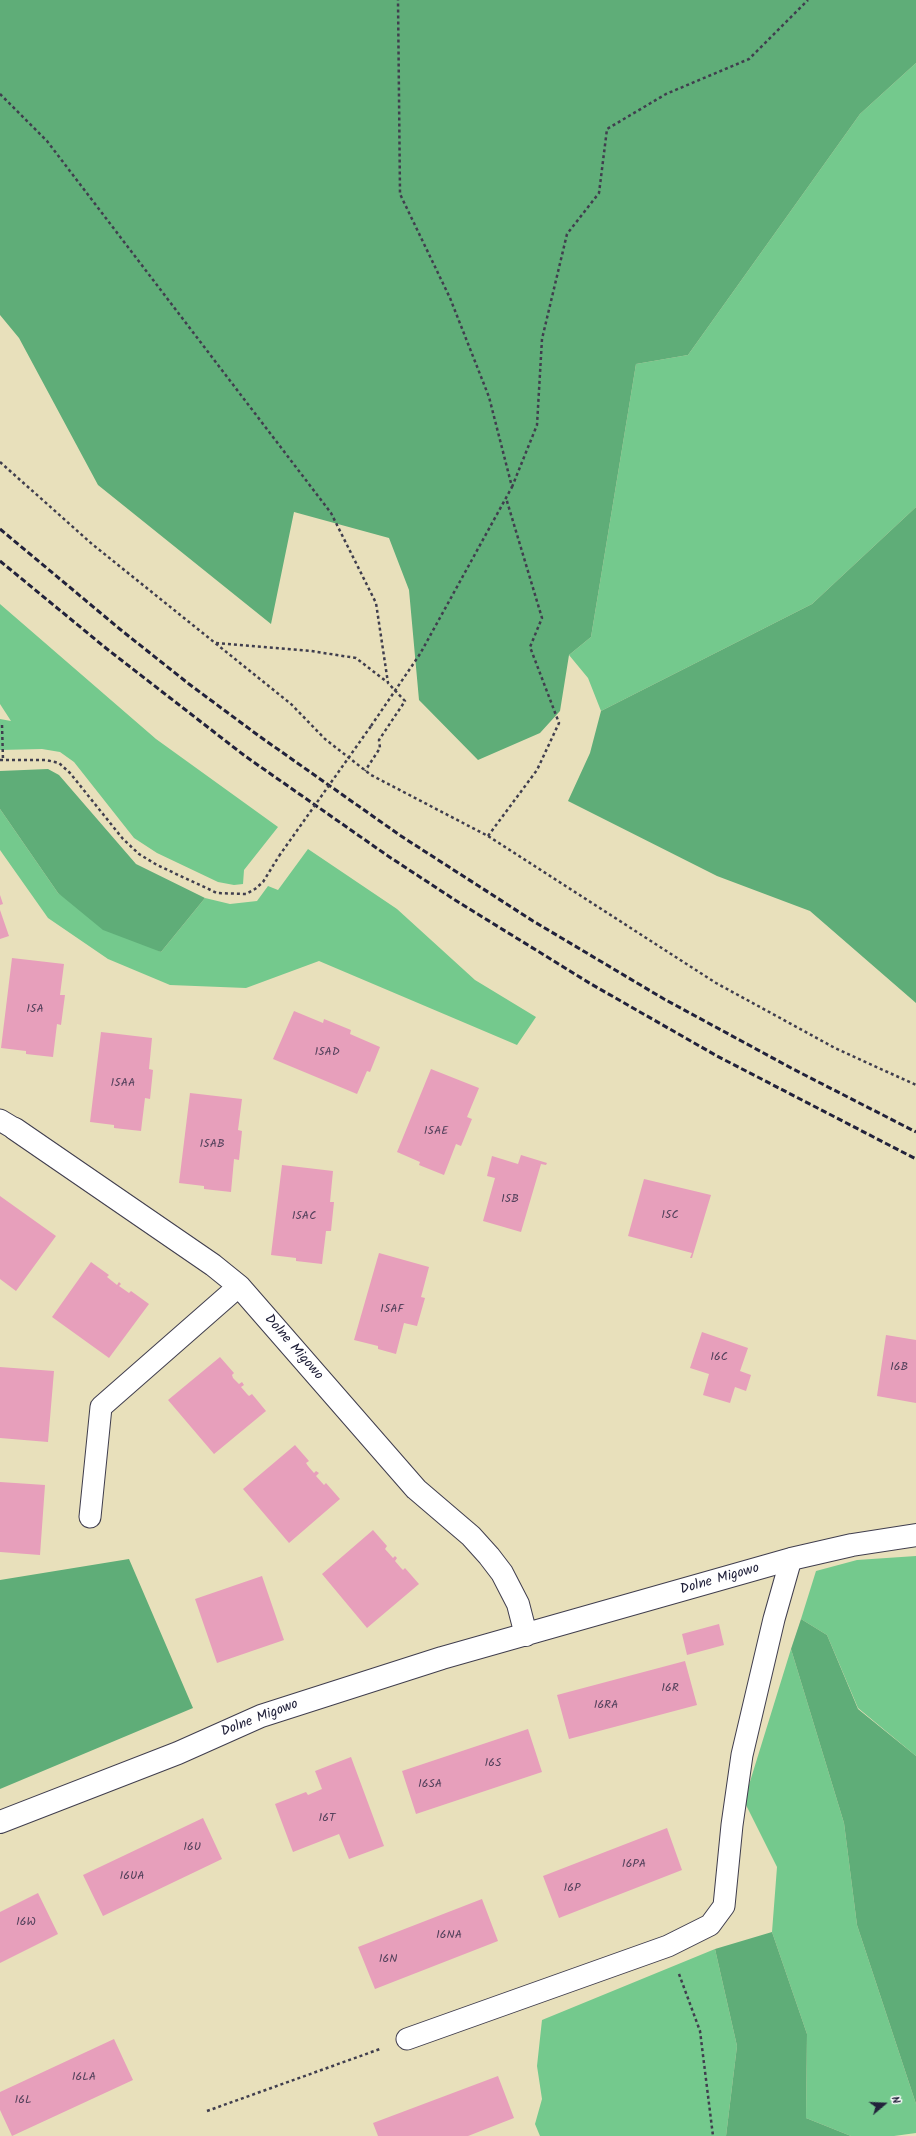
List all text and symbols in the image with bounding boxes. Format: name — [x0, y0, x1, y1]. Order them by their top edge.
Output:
house number: 15A — [26, 1003, 44, 1017]
house number: 15AD — [314, 1046, 340, 1060]
house number: 15AA — [111, 1077, 135, 1091]
house number: 15AE — [424, 1125, 448, 1139]
house number: 15AB — [199, 1138, 225, 1152]
house number: 15B — [501, 1193, 519, 1207]
house number: 15C — [661, 1209, 679, 1223]
house number: 15AC — [292, 1210, 316, 1224]
house number: 15AF — [380, 1303, 404, 1317]
street label: Dolne Migowo — [260, 1312, 326, 1384]
house number: 16C — [710, 1351, 728, 1365]
house number: 16B — [890, 1361, 908, 1375]
street label: Dolne Migowo — [679, 1561, 761, 1599]
house number: 16R — [661, 1682, 679, 1696]
street label: Dolne Migowo — [219, 1697, 301, 1741]
house number: 16RA — [594, 1699, 618, 1713]
house number: 16S — [485, 1757, 501, 1771]
house number: 16SA — [418, 1778, 442, 1792]
house number: 16T — [319, 1812, 335, 1826]
house number: 16U — [183, 1841, 201, 1855]
house number: 16PA — [622, 1858, 646, 1872]
house number: 16UA — [120, 1870, 144, 1884]
house number: 16P — [564, 1882, 580, 1896]
house number: 16W — [16, 1916, 36, 1930]
house number: 16NA — [436, 1929, 462, 1943]
house number: 16N — [379, 1953, 397, 1967]
house number: 16LA — [72, 2071, 96, 2085]
north arrow — [864, 2084, 904, 2124]
house number: 16L — [15, 2094, 31, 2108]
text: N — [886, 2094, 905, 2106]

